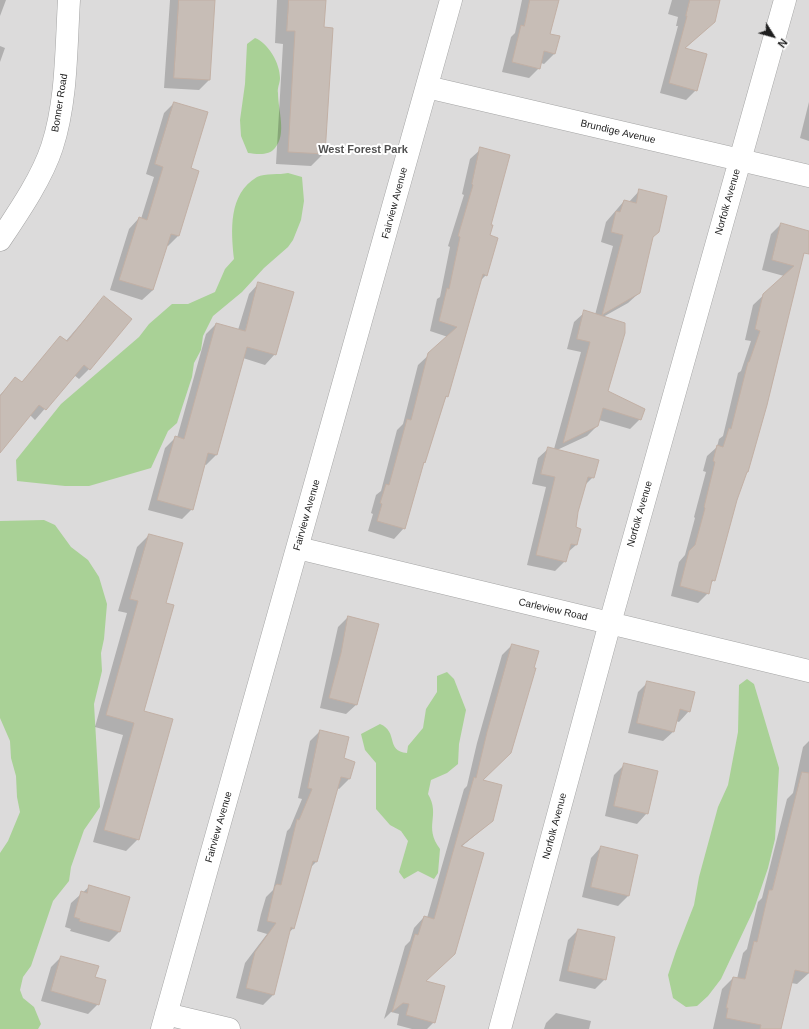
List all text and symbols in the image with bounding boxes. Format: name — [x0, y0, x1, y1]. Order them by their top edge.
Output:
north arrow — [753, 16, 793, 56]
text: N — [775, 36, 790, 50]
street label: Bonner Road — [49, 73, 71, 133]
street label: Brundige Avenue — [579, 118, 657, 146]
district label: West Forest Park — [318, 143, 408, 157]
street label: Fairview Avenue — [380, 166, 410, 240]
street label: Norfolk Avenue — [713, 168, 743, 236]
street label: Fairview Avenue — [291, 478, 323, 552]
street label: Norfolk Avenue — [625, 480, 655, 548]
street label: Carleview Road — [517, 596, 589, 624]
street label: Fairview Avenue — [203, 790, 235, 864]
street label: Norfolk Avenue — [540, 792, 570, 860]

